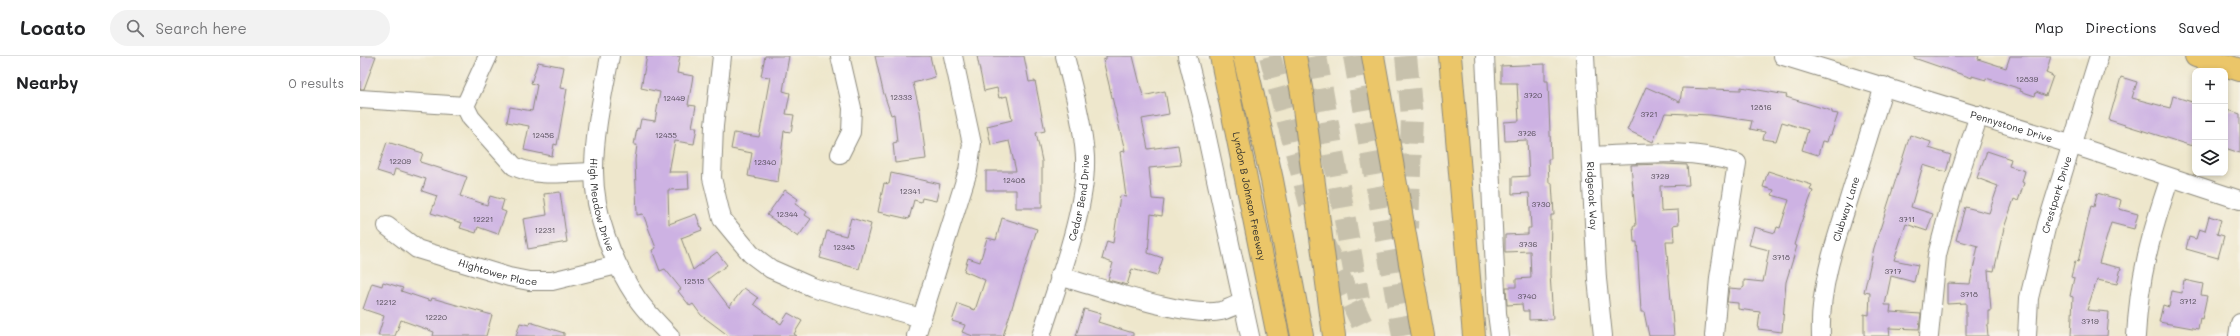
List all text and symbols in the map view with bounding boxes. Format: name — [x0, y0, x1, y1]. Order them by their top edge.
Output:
search box — [110, 10, 390, 46]
text: Locato — [20, 15, 86, 40]
icon: search — [124, 17, 146, 39]
text: Search here — [156, 18, 247, 38]
text: Map — [2035, 18, 2063, 37]
text: Directions — [2085, 18, 2156, 37]
text: Saved — [2178, 18, 2220, 37]
map controls — [2192, 68, 2228, 176]
button: + — [2192, 68, 2228, 104]
text: Nearby — [16, 71, 78, 93]
text: 0 results — [289, 74, 344, 91]
house number: 12839 — [2016, 74, 2038, 84]
house number: 3720 — [1524, 90, 1542, 100]
house number: 12333 — [890, 92, 912, 102]
house number: 12449 — [663, 93, 685, 103]
house number: 12816 — [1750, 102, 1772, 112]
button: − — [2192, 104, 2228, 140]
street label: Pennystone Drive — [1969, 107, 2054, 145]
house number: 3721 — [1640, 109, 1658, 119]
house number: 3726 — [1518, 128, 1536, 138]
house number: 12456 — [532, 130, 554, 140]
house number: 12455 — [655, 130, 677, 140]
street label: Lyndon B Johnson Freeway — [1230, 131, 1269, 262]
button: layers — [2192, 140, 2228, 176]
street label: Cedar Bend Drive — [1065, 154, 1092, 243]
street label: Crestpark Drive — [2038, 154, 2075, 235]
house number: 12209 — [389, 156, 411, 166]
house number: 12340 — [754, 157, 776, 167]
street label: High Meadow Drive — [587, 158, 618, 253]
street label: Ridgeoak Way — [1584, 161, 1601, 231]
house number: 3729 — [1651, 171, 1669, 181]
house number: 12408 — [1003, 175, 1025, 185]
street label: Clubway Lane — [1829, 175, 1862, 243]
house number: 12341 — [900, 186, 921, 196]
house number: 3730 — [1532, 199, 1550, 209]
house number: 12344 — [776, 209, 798, 219]
house number: 12221 — [473, 214, 493, 224]
house number: 3711 — [1899, 214, 1915, 224]
house number: 12231 — [535, 225, 555, 235]
house number: 3736 — [1519, 239, 1537, 249]
house number: 12345 — [833, 242, 855, 252]
house number: 3718 — [1772, 252, 1790, 262]
street label: Hightower Place — [457, 255, 537, 288]
house number: 3717 — [1884, 266, 1902, 276]
house number: 12515 — [684, 276, 705, 286]
house number: 3718 — [1960, 289, 1978, 299]
house number: 3740 — [1518, 291, 1536, 301]
house number: 3712 — [2179, 296, 2197, 306]
house number: 12212 — [376, 297, 396, 307]
house number: 12220 — [425, 312, 447, 322]
house number: 3719 — [2081, 316, 2099, 326]

